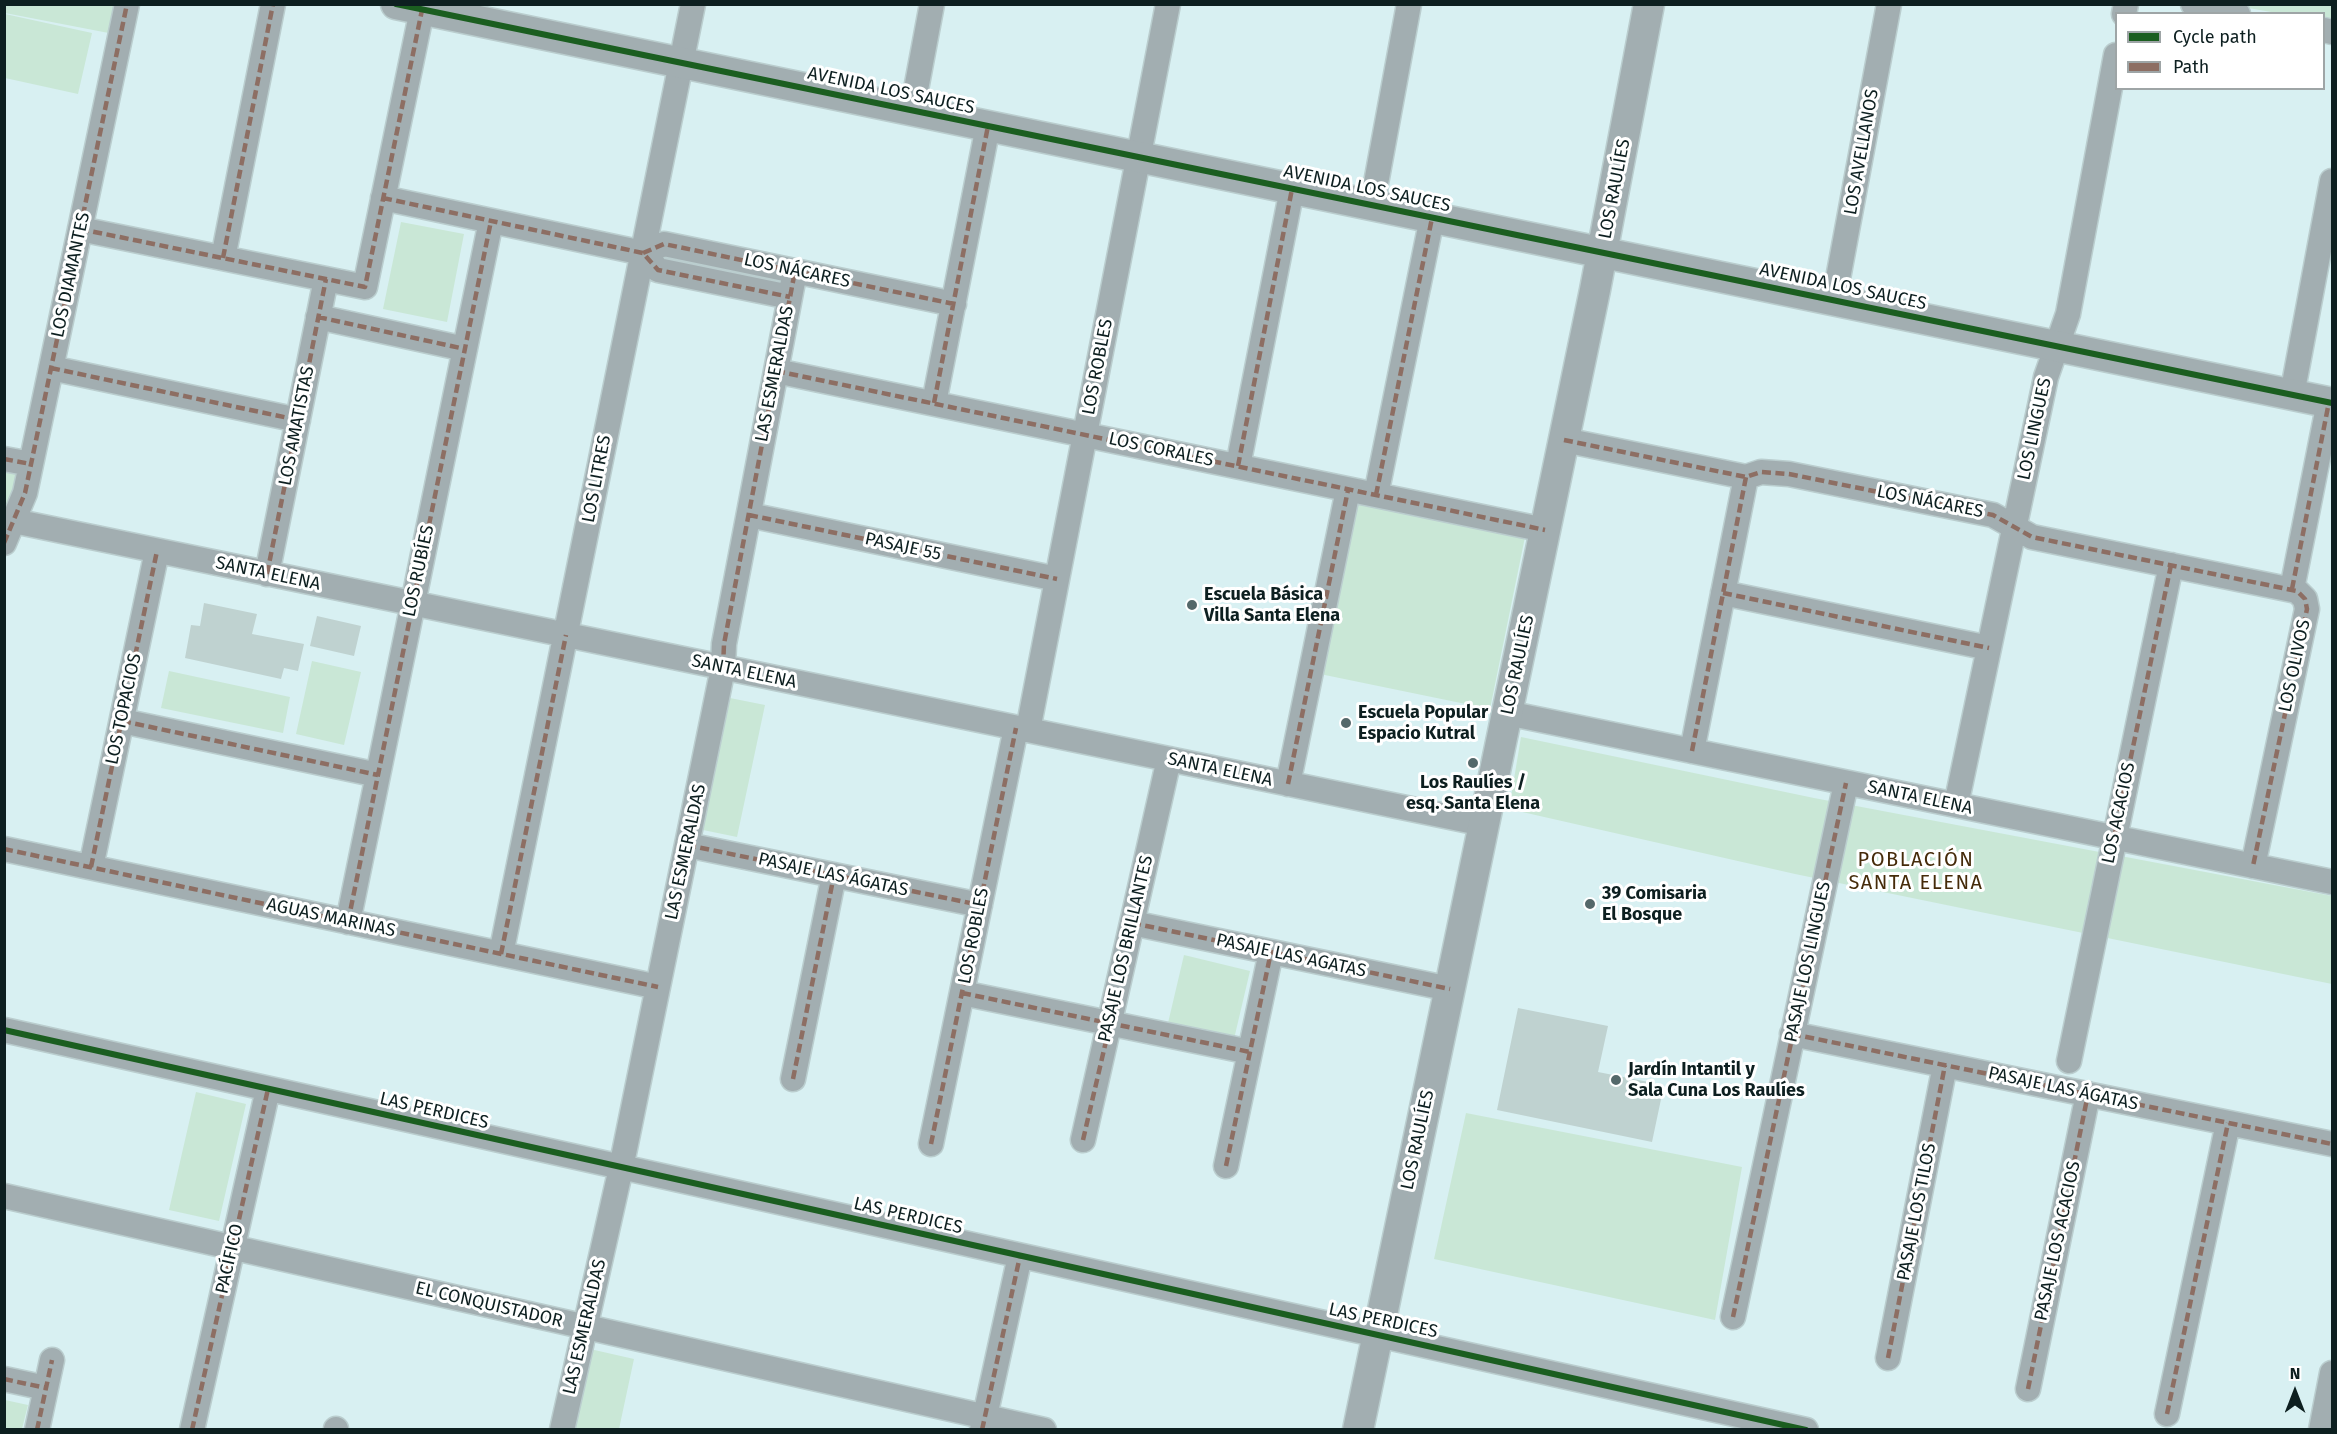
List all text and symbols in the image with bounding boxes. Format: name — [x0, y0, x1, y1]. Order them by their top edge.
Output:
legend — [2115, 12, 2325, 90]
text: Cycle path — [2173, 26, 2257, 48]
text: Path — [2173, 56, 2209, 78]
street label: AVENIDA LOS SAUCES — [806, 63, 976, 119]
street label: LOS AVELLANOS — [1840, 87, 1884, 217]
street label: LOS RAULÍES — [1595, 137, 1635, 241]
street label: AVENIDA LOS SAUCES — [1282, 161, 1452, 217]
street label: LOS DIAMANTES — [47, 210, 95, 340]
street label: LOS NÁCARES — [742, 249, 852, 293]
street label: AVENIDA LOS SAUCES — [1758, 259, 1928, 315]
street label: LAS ESMERALDAS — [751, 304, 799, 444]
street label: LOS ROBLES — [1078, 317, 1118, 417]
street label: LOS AMATISTAS — [275, 364, 319, 488]
street label: LOS LINGUES — [2014, 376, 2056, 482]
street label: LOS CORALES — [1107, 428, 1215, 472]
street label: LOS LITRES — [578, 433, 616, 525]
street label: LOS NÁCARES — [1875, 481, 1985, 523]
street label: LOS RUBÍES — [399, 523, 439, 619]
street label: PASAJE 55 — [863, 528, 943, 566]
street label: SANTA ELENA — [214, 552, 322, 596]
place label: Escuela Básica Villa Santa Elena — [1204, 584, 1340, 626]
marker: Escuela Básica Villa Santa Elena — [1185, 598, 1199, 612]
street label: LOS RAULÍES — [1497, 613, 1539, 717]
street label: LOS OLIVOS — [2275, 618, 2315, 714]
street label: SANTA ELENA — [690, 650, 798, 694]
street label: LOS TOPACIOS — [102, 651, 146, 767]
place label: Escuela Popular Espacio Kutral — [1358, 702, 1488, 744]
marker: Escuela Popular Espacio Kutral — [1339, 716, 1353, 730]
street label: SANTA ELENA — [1166, 748, 1274, 792]
marker: Los Raulíes / esq. Santa Elena — [1466, 756, 1480, 770]
street label: LOS ACACIOS — [2098, 760, 2140, 866]
place label: Los Raulíes / esq. Santa Elena — [1406, 772, 1540, 814]
street label: SANTA ELENA — [1866, 776, 1974, 820]
street label: LAS ESMERALDAS — [661, 782, 711, 922]
district label: POBLACIÓN SANTA ELENA — [1849, 848, 1983, 895]
street label: PASAJE LAS ÁGATAS — [756, 849, 910, 901]
street label: PASAJE LOS BRILLANTES — [1094, 853, 1158, 1045]
street label: PASAJE LOS LINGUES — [1780, 880, 1836, 1044]
place label: 39 Comisaria El Bosque — [1602, 883, 1707, 926]
street label: LOS ROBLES — [954, 886, 994, 986]
street label: AGUAS MARINAS — [265, 894, 397, 942]
marker: 39 Comisaria El Bosque — [1583, 897, 1597, 911]
street label: PASAJE LAS AGATAS — [1214, 930, 1368, 982]
place label: Jardín Intantil y Sala Cuna Los Raulíes — [1628, 1059, 1805, 1102]
street label: PASAJE LAS ÁGATAS — [1986, 1063, 2140, 1115]
marker: Jardín Intantil y Sala Cuna Los Raulíes — [1609, 1073, 1623, 1087]
street label: LAS PERDICES — [377, 1088, 491, 1134]
street label: LOS RAULÍES — [1397, 1088, 1439, 1192]
street label: PASAJE LOS TILOS — [1893, 1141, 1941, 1283]
street label: PASAJE LOS ACACIOS — [2031, 1159, 2085, 1323]
street label: LAS PERDICES — [851, 1193, 965, 1239]
street label: PACÍFICO — [211, 1222, 249, 1296]
street label: LAS ESMERALDAS — [559, 1257, 611, 1397]
street label: EL CONQUISTADOR — [413, 1278, 565, 1332]
street label: LAS PERDICES — [1326, 1299, 1440, 1343]
north arrow — [2265, 1362, 2325, 1422]
text: N — [2290, 1364, 2300, 1383]

